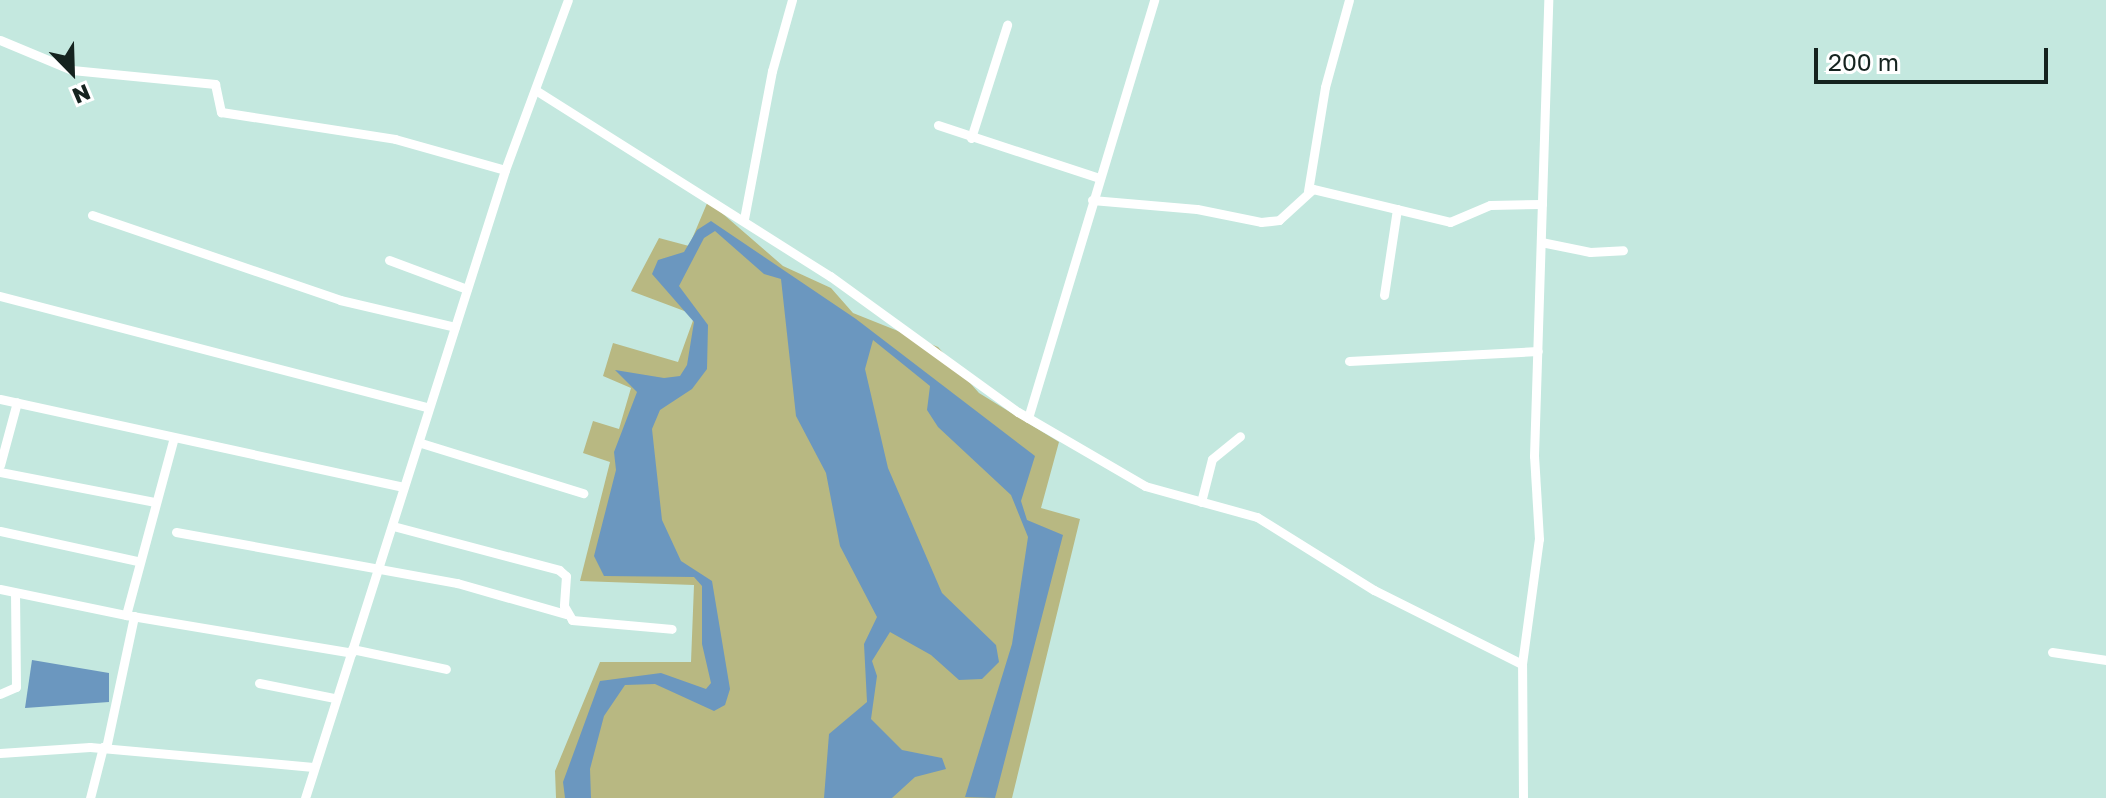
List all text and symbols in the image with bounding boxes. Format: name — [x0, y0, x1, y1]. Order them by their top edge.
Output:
north arrow — [32, 32, 112, 112]
scale bar — [1818, 32, 2052, 82]
text: 200 m — [1828, 47, 1899, 76]
text: N — [69, 79, 95, 110]

